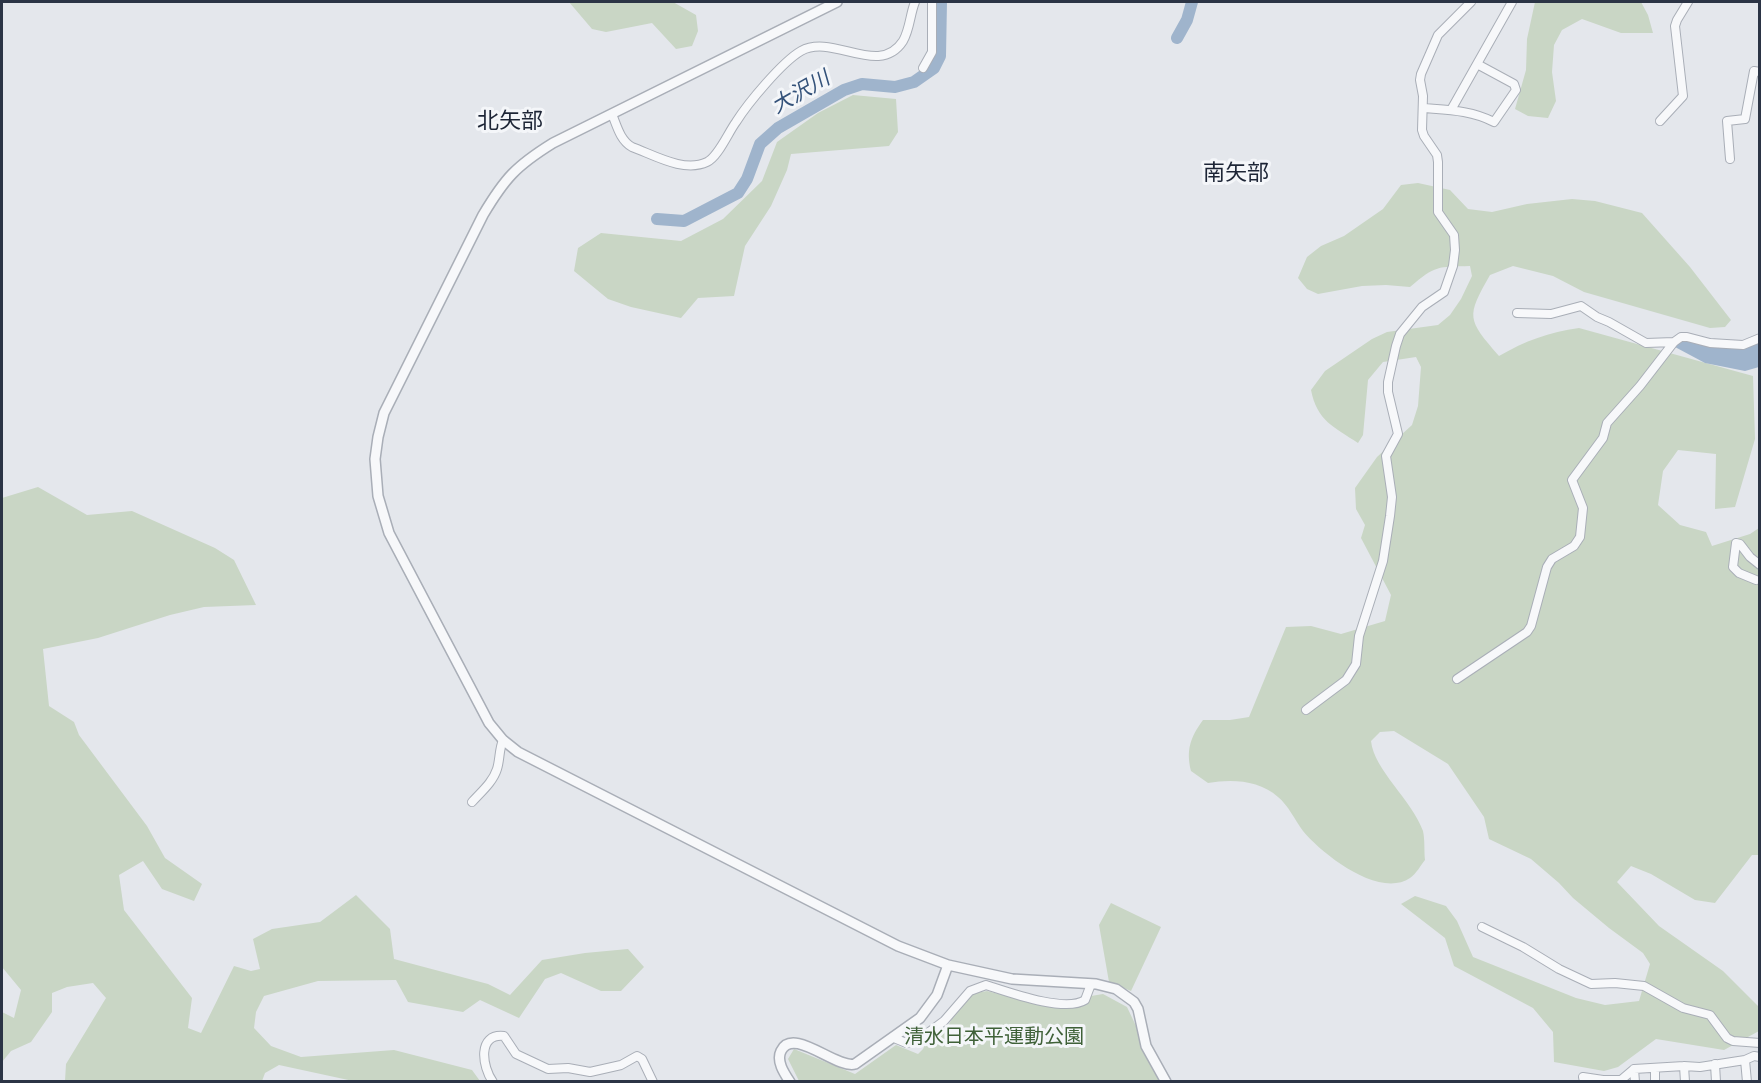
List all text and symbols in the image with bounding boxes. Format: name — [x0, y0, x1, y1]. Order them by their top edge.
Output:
water label: 大沢川 — [767, 66, 835, 120]
district label: 北矢部 — [477, 109, 543, 135]
district label: 南矢部 — [1203, 161, 1269, 187]
park label: 清水日本平運動公園 — [904, 1026, 1084, 1050]

